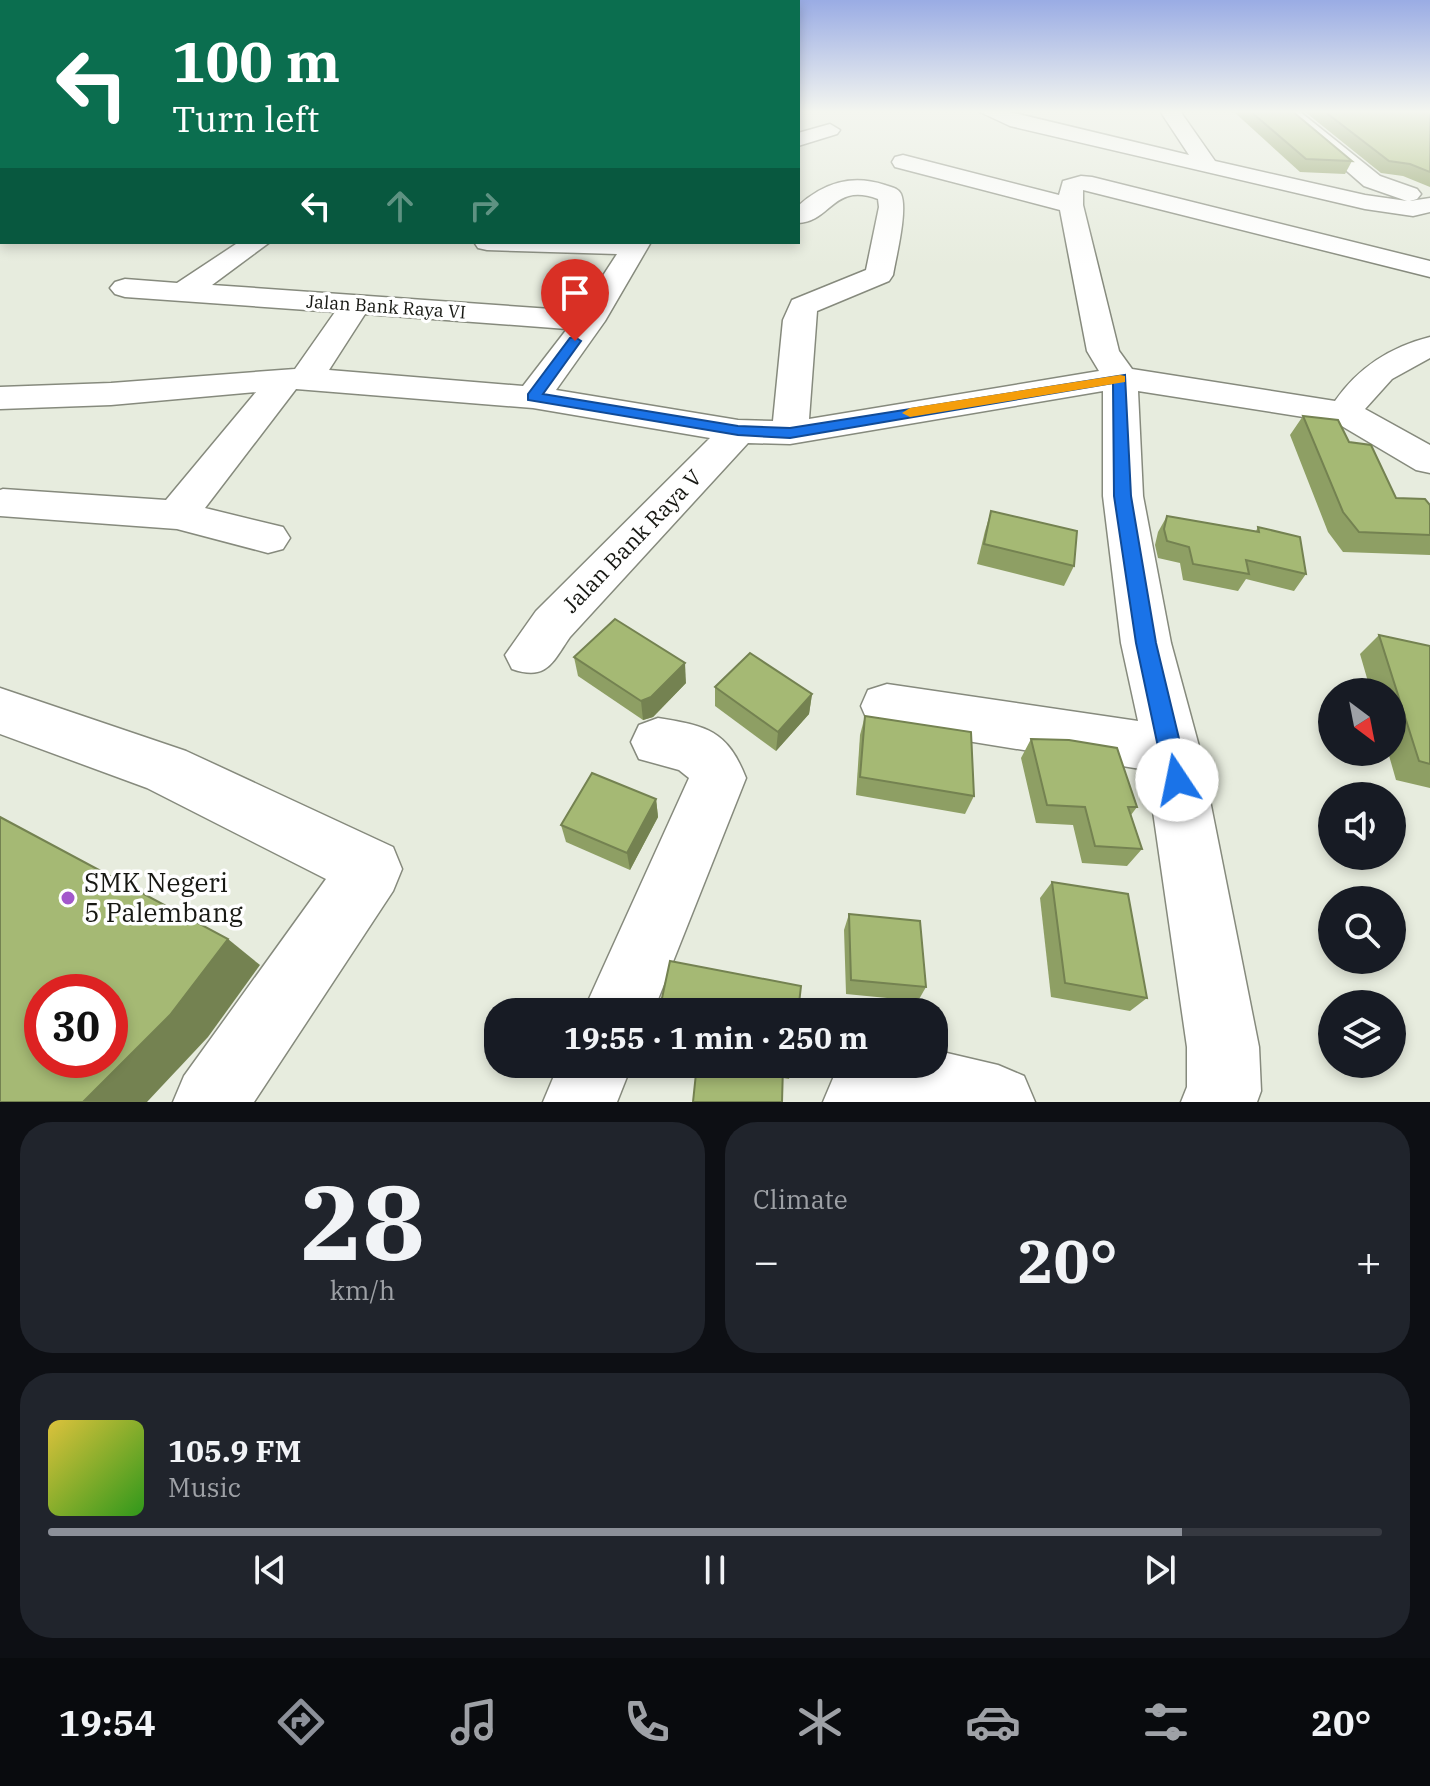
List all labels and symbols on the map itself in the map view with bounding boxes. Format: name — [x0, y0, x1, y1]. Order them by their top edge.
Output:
pin — [541, 259, 609, 341]
street label: Jalan Bank Raya VI — [305, 289, 467, 324]
street label: Jalan Bank Raya V — [556, 463, 708, 618]
north arrow — [1318, 678, 1406, 766]
position arrow — [1135, 738, 1219, 822]
place label: SMK Negeri 5 Palembang — [84, 865, 243, 929]
marker: SMK Negeri 5 Palembang — [59, 889, 77, 907]
speed limit sign: 30 — [24, 974, 128, 1078]

